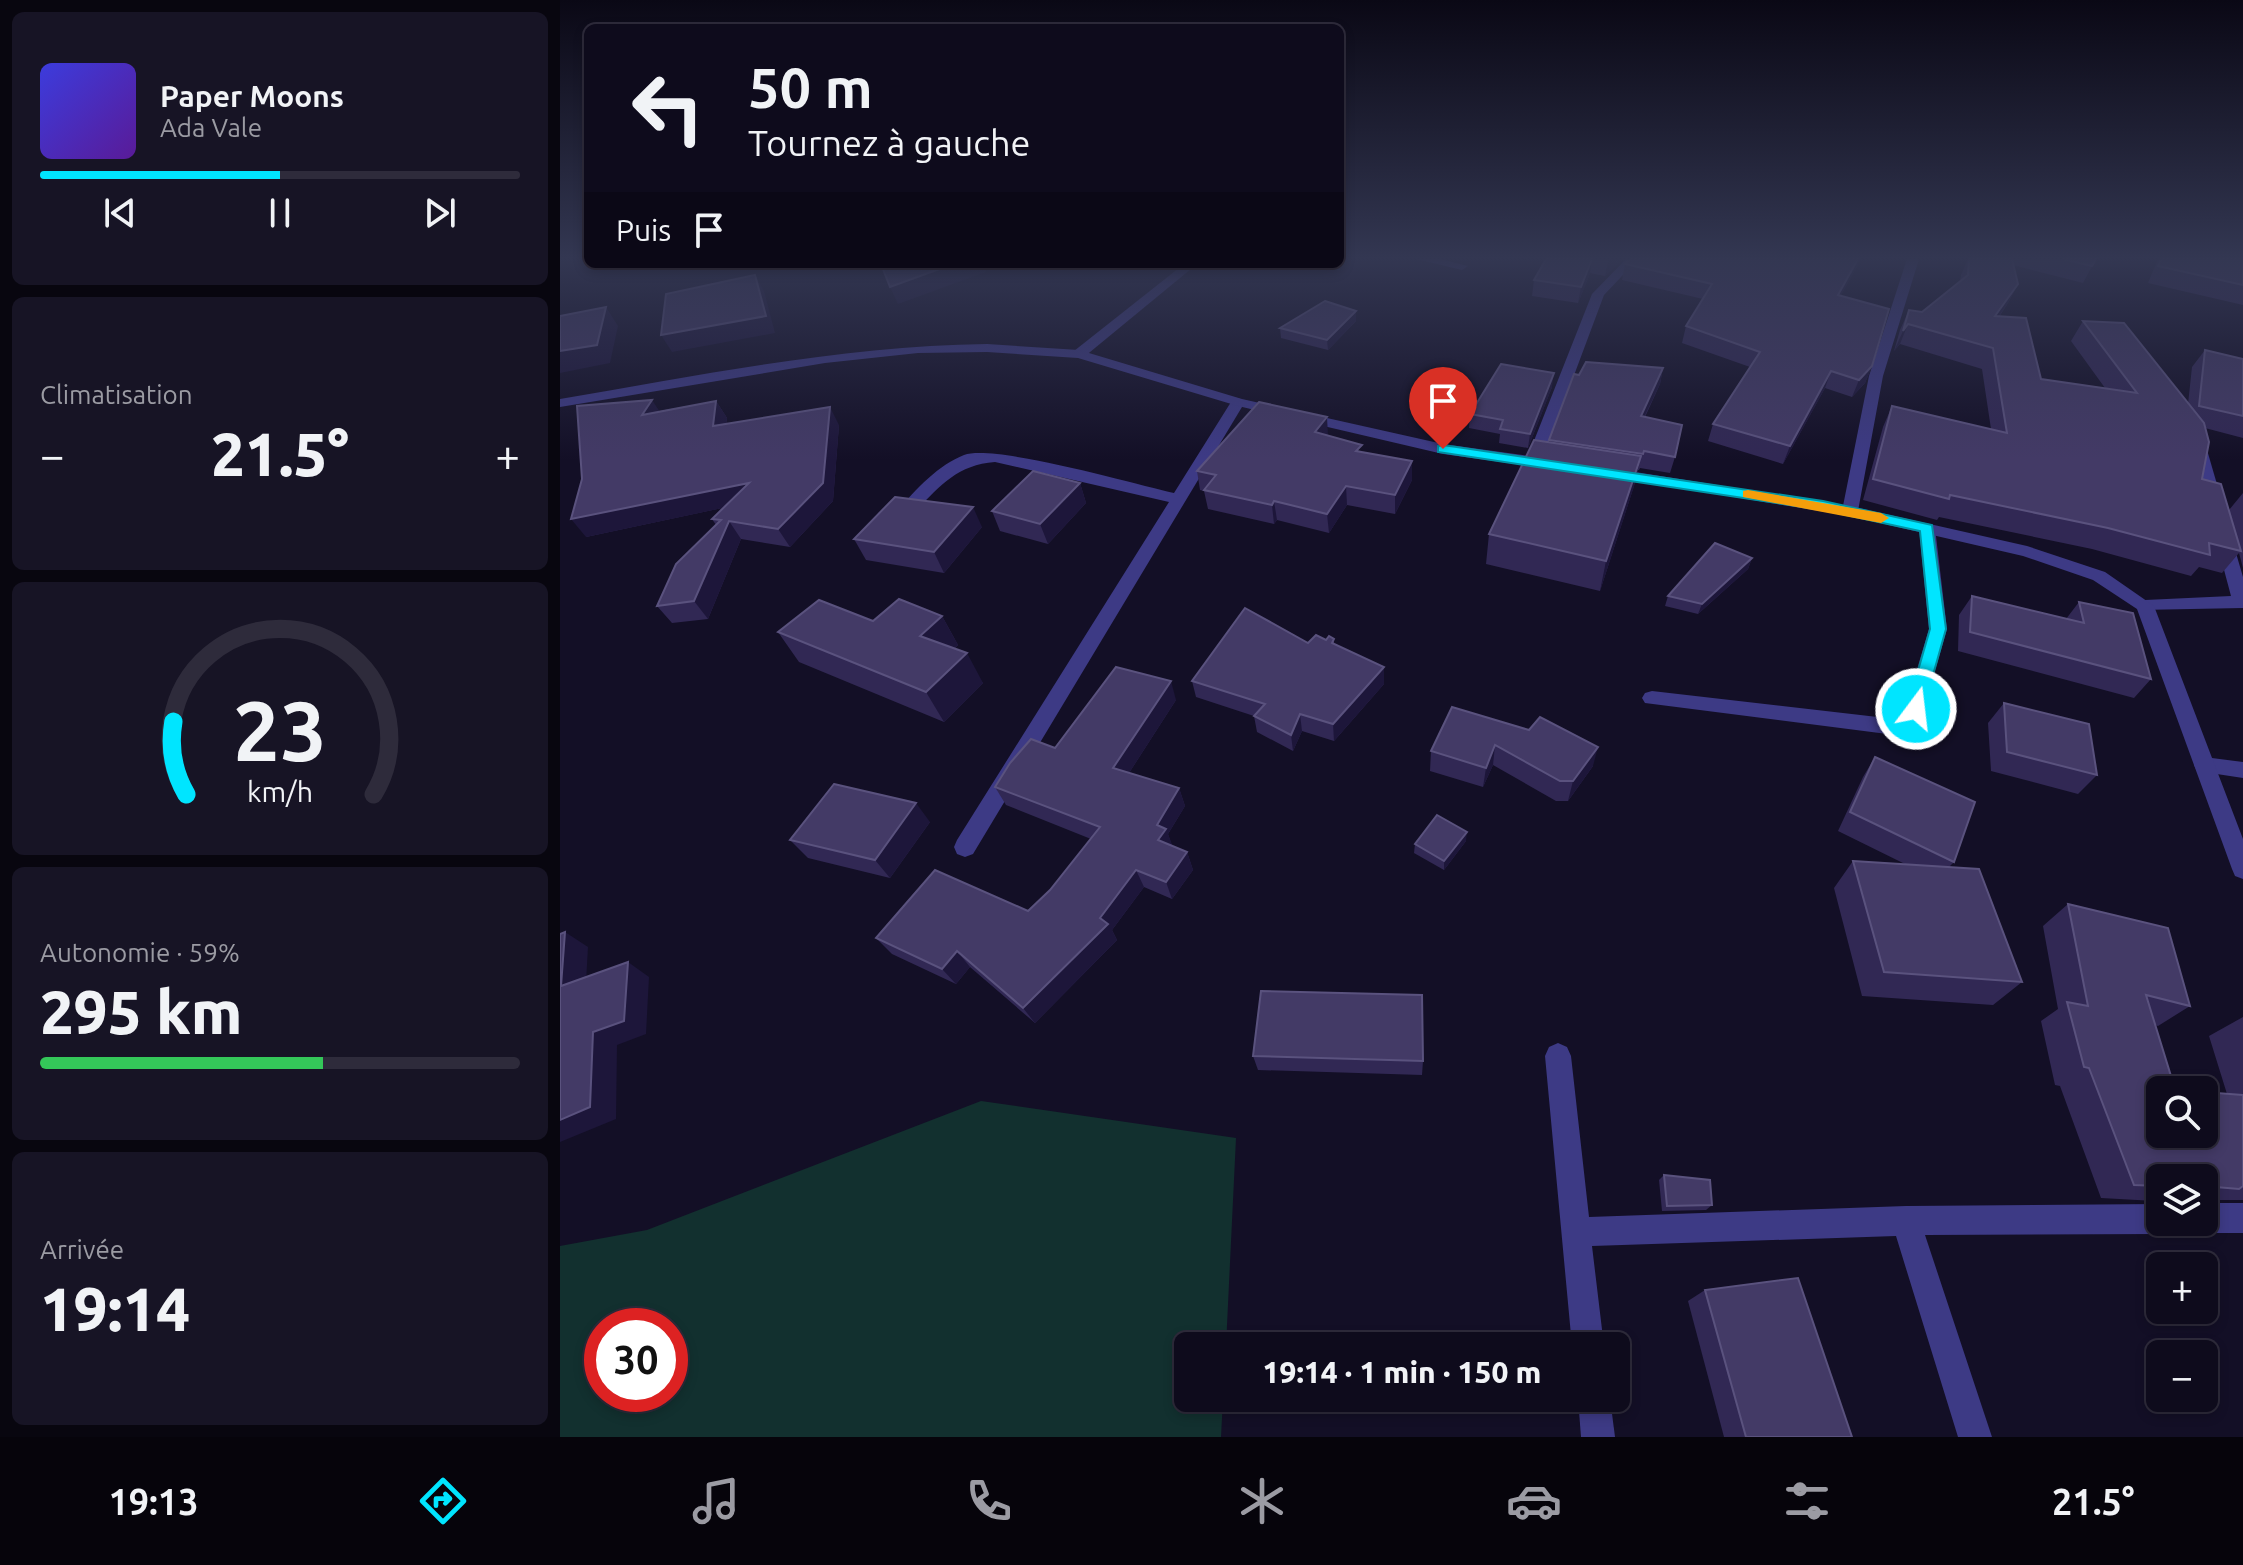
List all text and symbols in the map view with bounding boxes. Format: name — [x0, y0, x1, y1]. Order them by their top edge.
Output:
icon: left — [616, 56, 720, 160]
text: 50 m — [748, 56, 873, 119]
text: Paper Moons — [160, 79, 344, 113]
text: Ada Vale — [160, 113, 262, 142]
text: Tournez à gauche — [748, 122, 1030, 163]
icon: previous — [98, 191, 142, 235]
icon: pause — [258, 191, 302, 235]
icon: next — [418, 191, 462, 235]
icon: arrive — [687, 208, 731, 252]
text: Puis — [616, 213, 671, 247]
pin — [1409, 367, 1477, 449]
icon: arrive — [1421, 379, 1465, 423]
text: Climatisation — [40, 380, 193, 409]
text: 21.5° — [211, 420, 349, 487]
text: − — [40, 430, 65, 479]
text: + — [495, 430, 520, 479]
position arrow — [1874, 667, 1958, 751]
text: 23 — [233, 682, 327, 776]
text: km/h — [247, 775, 313, 807]
text: Autonomie · 59% — [40, 938, 240, 967]
text: 295 km — [40, 978, 242, 1045]
map controls — [2146, 1076, 2218, 1412]
button: search — [2146, 1076, 2218, 1148]
button: layers — [2146, 1164, 2218, 1236]
text: Arrivée — [40, 1235, 124, 1264]
button: + — [2146, 1252, 2218, 1324]
text: 19:14 — [40, 1275, 190, 1342]
speed limit sign: 30 — [584, 1308, 688, 1412]
button: − — [2146, 1340, 2218, 1412]
text: 19:14 · 1 min · 150 m — [1263, 1355, 1541, 1389]
icon: directions — [415, 1473, 471, 1529]
icon: music — [688, 1473, 744, 1529]
icon: phone — [961, 1473, 1017, 1529]
icon: climate — [1234, 1473, 1290, 1529]
icon: car — [1506, 1473, 1562, 1529]
icon: filters — [1779, 1473, 1835, 1529]
text: 19:13 — [108, 1481, 198, 1522]
text: 21.5° — [2052, 1481, 2135, 1522]

